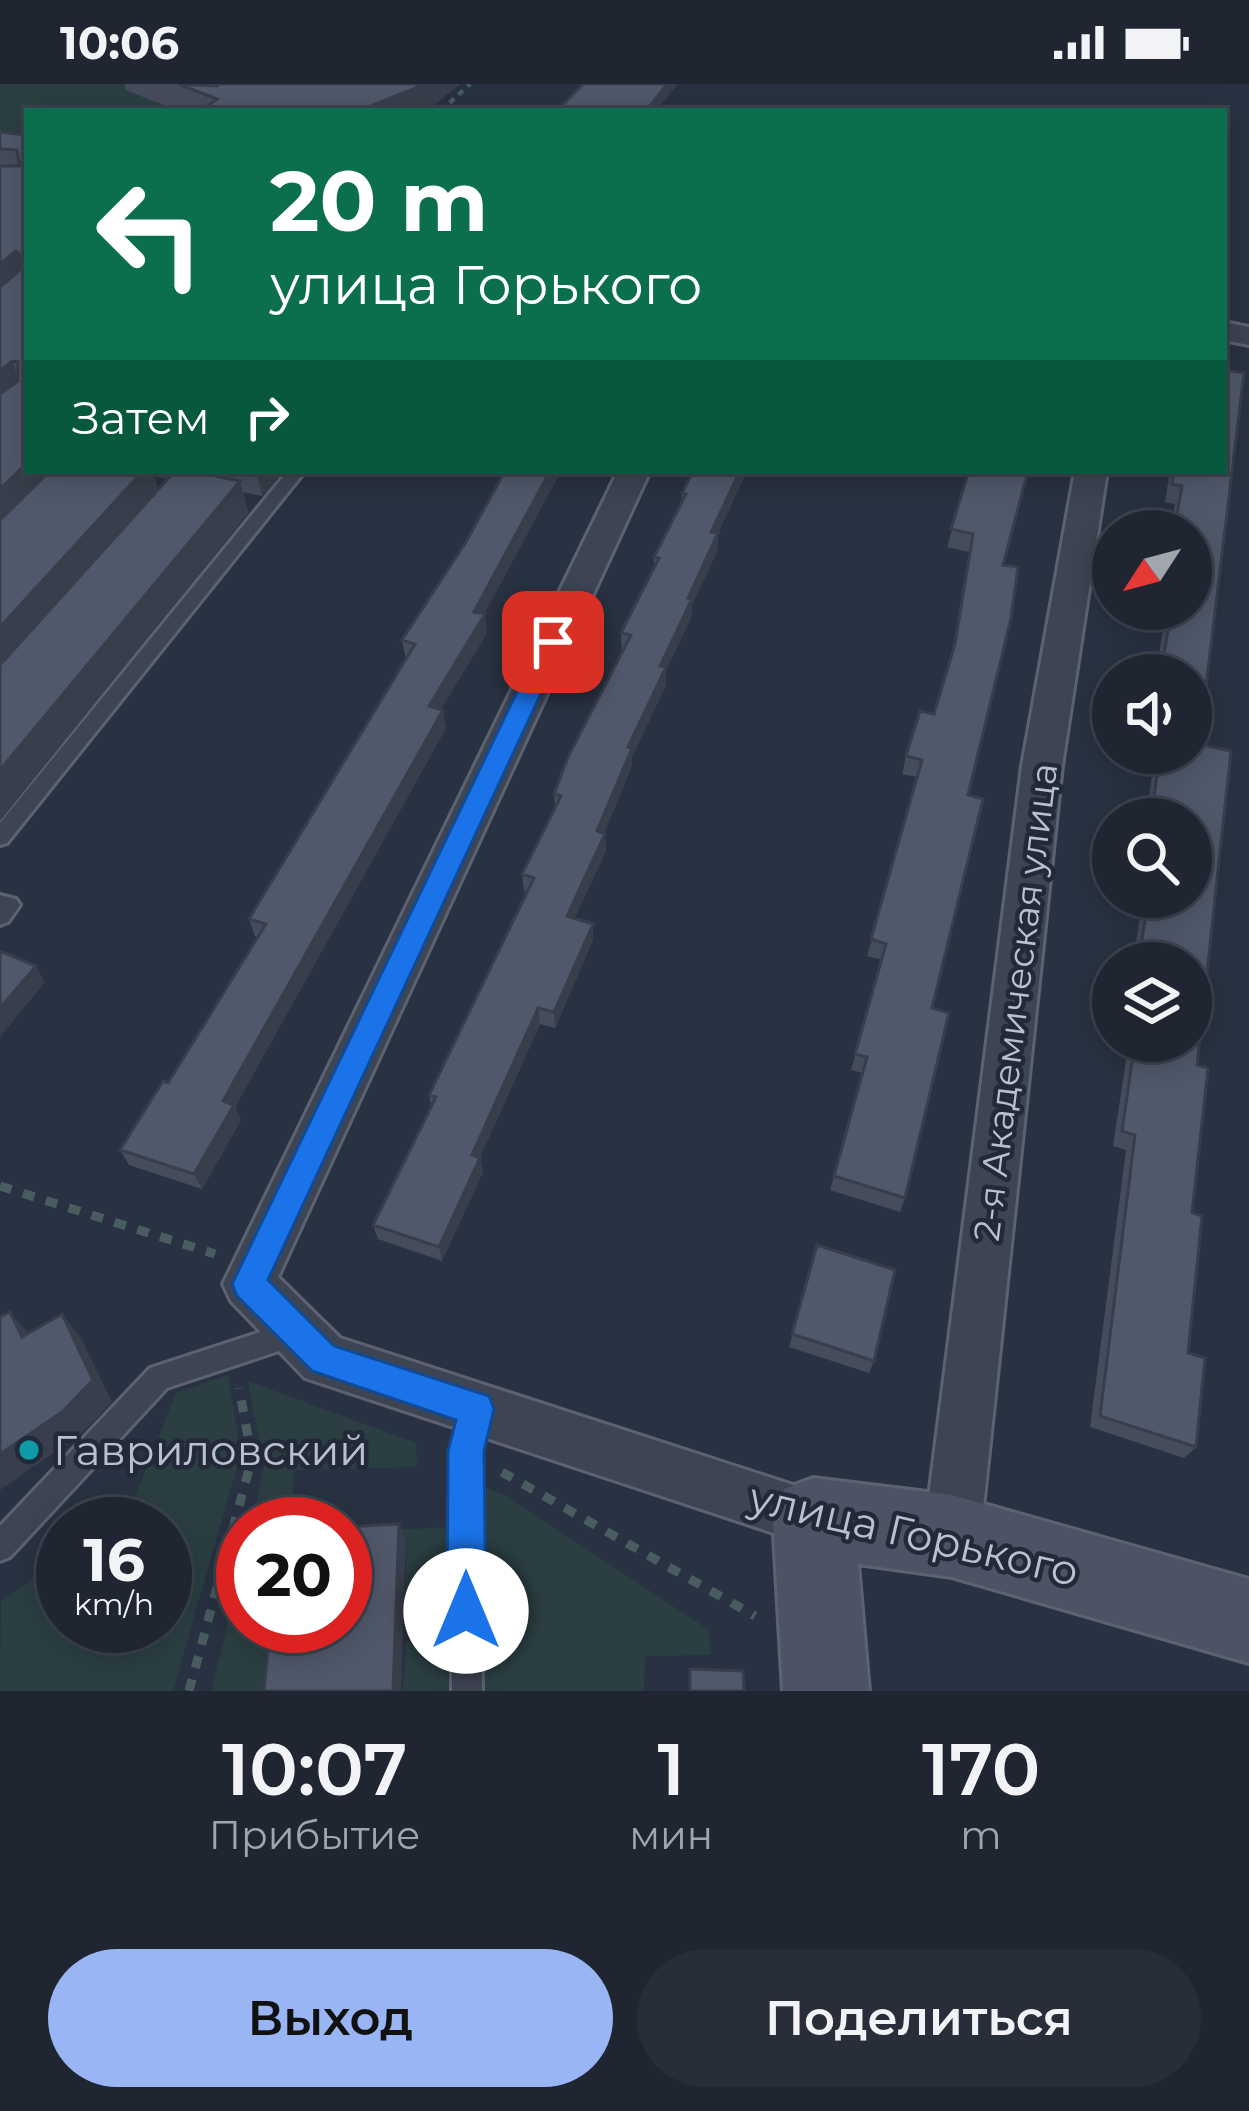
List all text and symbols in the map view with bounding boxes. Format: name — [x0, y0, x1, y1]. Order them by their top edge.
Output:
text: 10:06 — [60, 15, 179, 70]
text: 20 m — [270, 150, 488, 252]
icon: left — [72, 156, 228, 312]
text: улица Горького — [270, 252, 702, 318]
icon: right — [234, 384, 300, 450]
text: Затем — [72, 390, 210, 445]
north arrow — [1092, 510, 1212, 630]
map controls — [1092, 510, 1212, 1062]
pin — [502, 591, 604, 693]
icon: arrive — [520, 609, 586, 675]
button: sound — [1092, 654, 1212, 774]
street label: 2-я Академическая улица — [964, 761, 1066, 1243]
button: search — [1092, 798, 1212, 918]
button: layers — [1092, 942, 1212, 1062]
place label: Гавриловский — [53, 1424, 368, 1476]
marker: Гавриловский — [16, 1437, 42, 1463]
street label: улица Горького — [743, 1471, 1084, 1597]
speed limit sign: 20 — [216, 1497, 372, 1653]
text: 16 — [83, 1523, 145, 1596]
position arrow — [403, 1548, 529, 1674]
text: km/h — [74, 1586, 154, 1623]
text: 10:07 — [222, 1725, 407, 1813]
text: 1 — [657, 1725, 685, 1813]
text: 170 — [922, 1725, 1040, 1813]
text: Прибытие — [209, 1811, 420, 1859]
text: мин — [629, 1811, 713, 1859]
text: m — [960, 1811, 1002, 1859]
button: Выход — [48, 1949, 613, 2087]
button: Поделиться — [637, 1949, 1201, 2087]

